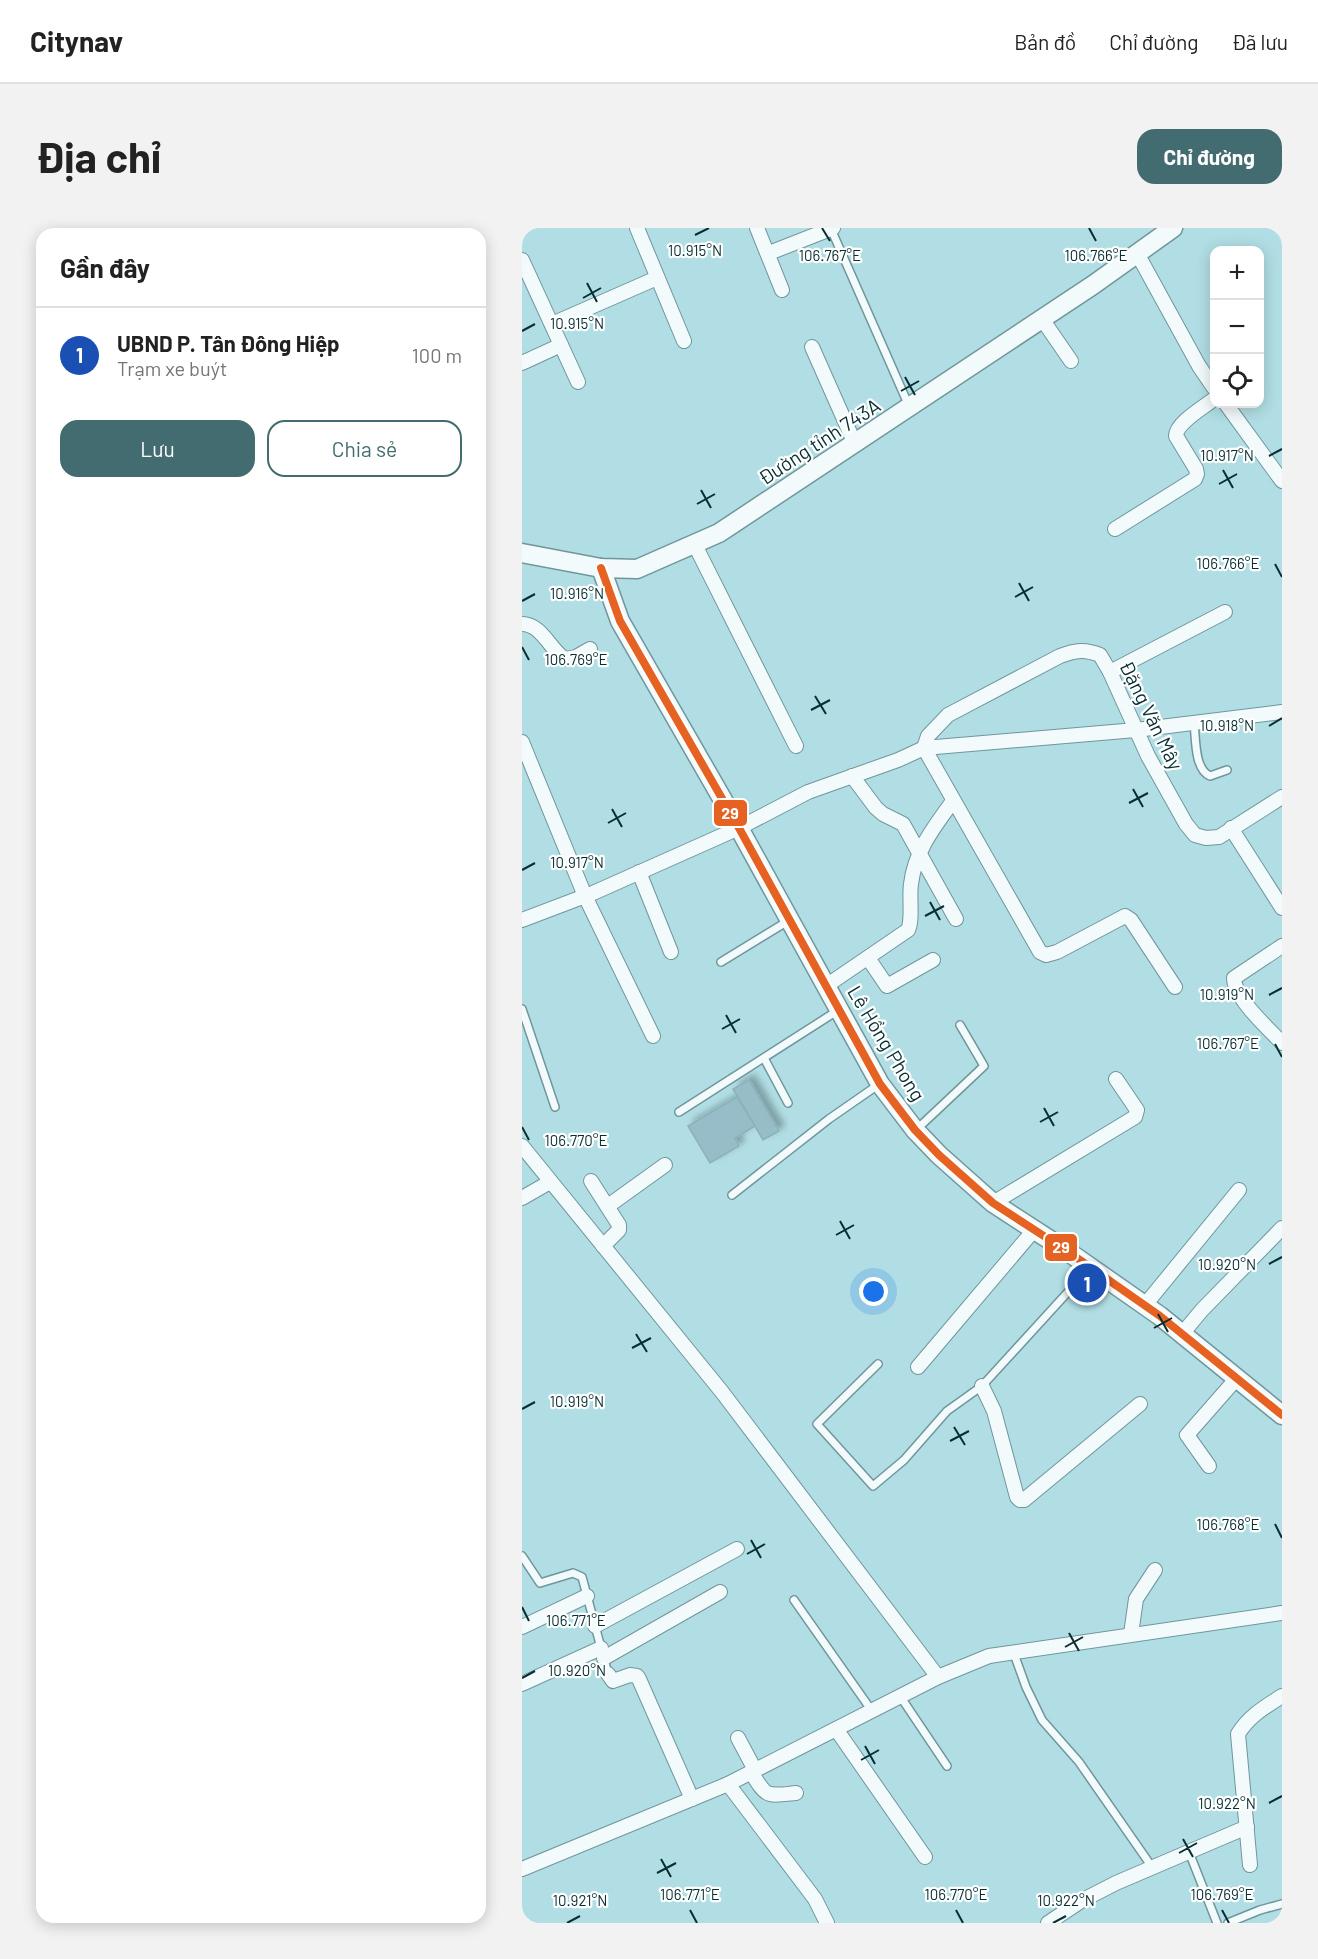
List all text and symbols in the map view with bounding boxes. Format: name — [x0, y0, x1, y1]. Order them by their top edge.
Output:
text: Citynav — [30, 24, 123, 58]
text: Bản đồ — [1014, 29, 1076, 54]
text: Chỉ đường — [1109, 29, 1198, 54]
text: Đã lưu — [1231, 29, 1288, 54]
button: Chỉ đường — [1137, 129, 1282, 184]
text: Địa chỉ — [36, 131, 161, 181]
text: 10.915°N — [668, 241, 722, 259]
text: 106.767°E — [799, 246, 861, 264]
text: 106.766°E — [1065, 246, 1127, 264]
map controls — [1210, 246, 1264, 408]
button: + — [1210, 246, 1264, 300]
text: Gần đây — [60, 252, 150, 283]
button: − — [1210, 300, 1264, 354]
text: 10.915°N — [550, 314, 604, 332]
text: UBND P. Tân Đông Hiệp — [117, 330, 340, 356]
text: 1 — [76, 343, 83, 367]
text: 100 m — [412, 343, 462, 367]
button: locate — [1210, 354, 1264, 408]
text: Trạm xe buýt — [117, 356, 227, 380]
street label: Đường tỉnh 743A — [754, 393, 884, 489]
button: Lưu — [60, 420, 255, 477]
button: Chia sẻ — [267, 420, 462, 477]
text: 10.917°N — [1200, 446, 1254, 464]
text: 106.766°E — [1197, 554, 1259, 572]
text: 10.916°N — [550, 584, 604, 602]
text: 106.769°E — [544, 650, 608, 668]
street label: Đặng Văn Mây — [1115, 656, 1189, 774]
text: 10.918°N — [1200, 716, 1254, 734]
line badge: 29 — [713, 799, 748, 827]
text: 29 — [721, 803, 739, 822]
text: 10.917°N — [550, 853, 604, 871]
street label: Lê Hồng Phong — [843, 981, 931, 1105]
text: 10.919°N — [1200, 985, 1254, 1003]
text: 106.767°E — [1197, 1034, 1259, 1052]
text: 106.770°E — [544, 1131, 608, 1149]
line badge: 29 — [1044, 1233, 1078, 1262]
text: 29 — [1052, 1237, 1070, 1256]
text: 10.920°N — [1198, 1255, 1256, 1273]
pin: 1 — [1068, 1260, 1106, 1306]
your location — [859, 1277, 888, 1306]
text: 10.919°N — [550, 1392, 604, 1410]
text: 106.768°E — [1196, 1515, 1260, 1533]
text: 106.771°E — [546, 1611, 606, 1629]
text: 10.920°N — [548, 1661, 606, 1679]
text: 10.922°N — [1198, 1794, 1256, 1812]
text: 106.771°E — [660, 1885, 720, 1903]
text: 106.770°E — [924, 1885, 988, 1903]
text: 106.769°E — [1190, 1885, 1254, 1903]
text: 10.921°N — [553, 1891, 607, 1909]
text: 10.922°N — [1037, 1891, 1095, 1909]

